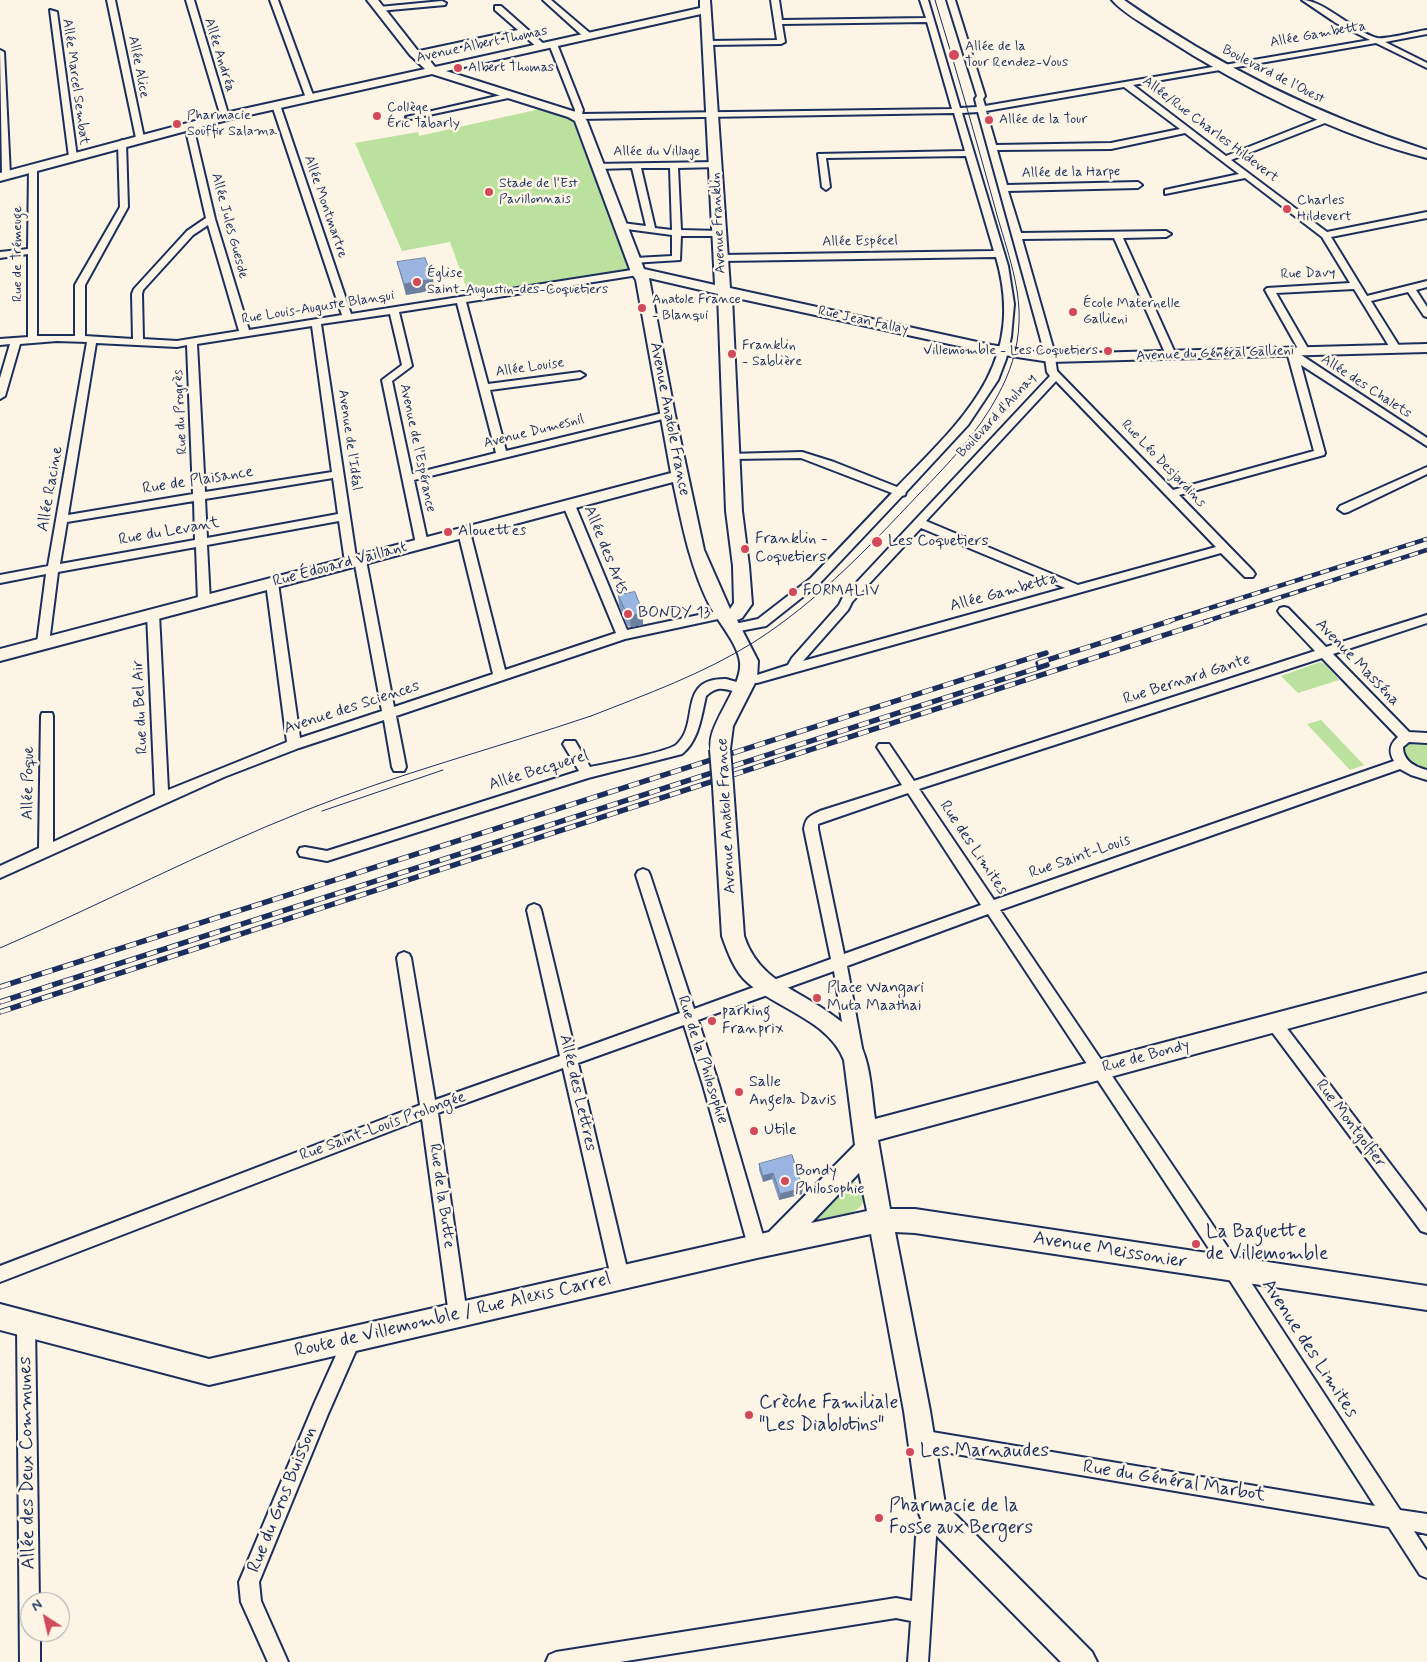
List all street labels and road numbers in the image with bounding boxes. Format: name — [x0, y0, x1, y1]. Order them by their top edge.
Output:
street label: Allée Andréa — [200, 16, 238, 94]
street label: Allée Marcel Sembat — [58, 18, 92, 146]
street label: Allée Gambetta — [1269, 18, 1367, 52]
street label: Avenue Albert Thomas — [415, 23, 549, 67]
street label: Allée Alice — [124, 35, 152, 99]
street label: Boulevard de l'Ouest — [1219, 42, 1327, 108]
street label: Allée/Rue Charles Hildevert — [1139, 73, 1281, 187]
street label: Allée du Village — [613, 144, 701, 160]
street label: Allée Montmartre — [300, 153, 350, 261]
street label: Allée de la Harpe — [1022, 164, 1120, 182]
street label: Allée Jules Guesde — [207, 171, 251, 281]
street label: Avenue Franklin — [708, 172, 730, 274]
street label: Rue de Trémeuge — [10, 206, 26, 302]
street label: Allée Espécel — [822, 233, 898, 251]
street label: Rue Davy — [1280, 265, 1336, 283]
street label: Rue Louis-Auguste Blanqui — [240, 288, 396, 328]
street label: Rue Jean Fallay — [816, 303, 910, 339]
street label: Avenue Anatole France — [645, 341, 693, 497]
street label: Avenue du Général Gallieni — [1136, 343, 1294, 365]
street label: Allée des Chalets — [1318, 352, 1414, 422]
street label: Allée Louise — [495, 355, 565, 381]
street label: Rue du Progrès — [170, 369, 192, 455]
street label: Boulevard d'Aulnay — [954, 371, 1040, 461]
street label: Avenue de l'Espérance — [395, 382, 439, 514]
street label: Avenue de l'Idéal — [334, 388, 364, 492]
street label: Avenue Dumesnil — [482, 411, 586, 453]
street label: Rue Léo Desjardins — [1117, 417, 1209, 511]
street label: Allée Racine — [34, 445, 68, 533]
street label: Rue de Plaisance — [141, 463, 255, 499]
street label: Allée des Arts — [579, 503, 631, 597]
street label: Rue du Levant — [117, 514, 221, 550]
street label: Rue Édouard Vaillant — [271, 538, 409, 592]
street label: Allée Gambetta — [948, 569, 1060, 617]
street label: Avenue Masséna — [1311, 615, 1403, 711]
street label: Rue Bernard Gante — [1121, 650, 1253, 710]
street label: Rue du Bel Air — [129, 659, 153, 755]
street label: Avenue des Sciences — [282, 677, 422, 739]
street label: Avenue Anatole France — [713, 738, 741, 894]
street label: Allée Poque — [19, 746, 39, 820]
street label: Allée Becquerel — [487, 747, 591, 795]
street label: Rue des Limites — [935, 797, 1011, 899]
street label: Rue Saint-Louis — [1027, 831, 1133, 883]
street label: Rue de la Philosophie — [672, 993, 732, 1127]
street label: Allée des Lettres — [554, 1033, 600, 1153]
street label: Rue de Bondy — [1100, 1036, 1192, 1078]
street label: Rue Montgolfier — [1311, 1076, 1389, 1172]
street label: Rue Saint-Louis Prolongée — [297, 1088, 469, 1166]
street label: Rue de la Butte — [424, 1142, 458, 1250]
street label: Avenue Meissonier — [1031, 1228, 1189, 1274]
street label: Route de Villemomble / Rue Alexis Carrel — [292, 1268, 614, 1364]
street label: Avenue des Limites — [1256, 1275, 1362, 1423]
street label: Allée des Deux Communes — [15, 1356, 41, 1570]
street label: Rue du Gros Buisson — [243, 1424, 323, 1576]
street label: Rue du Général Marbot — [1081, 1456, 1267, 1508]

